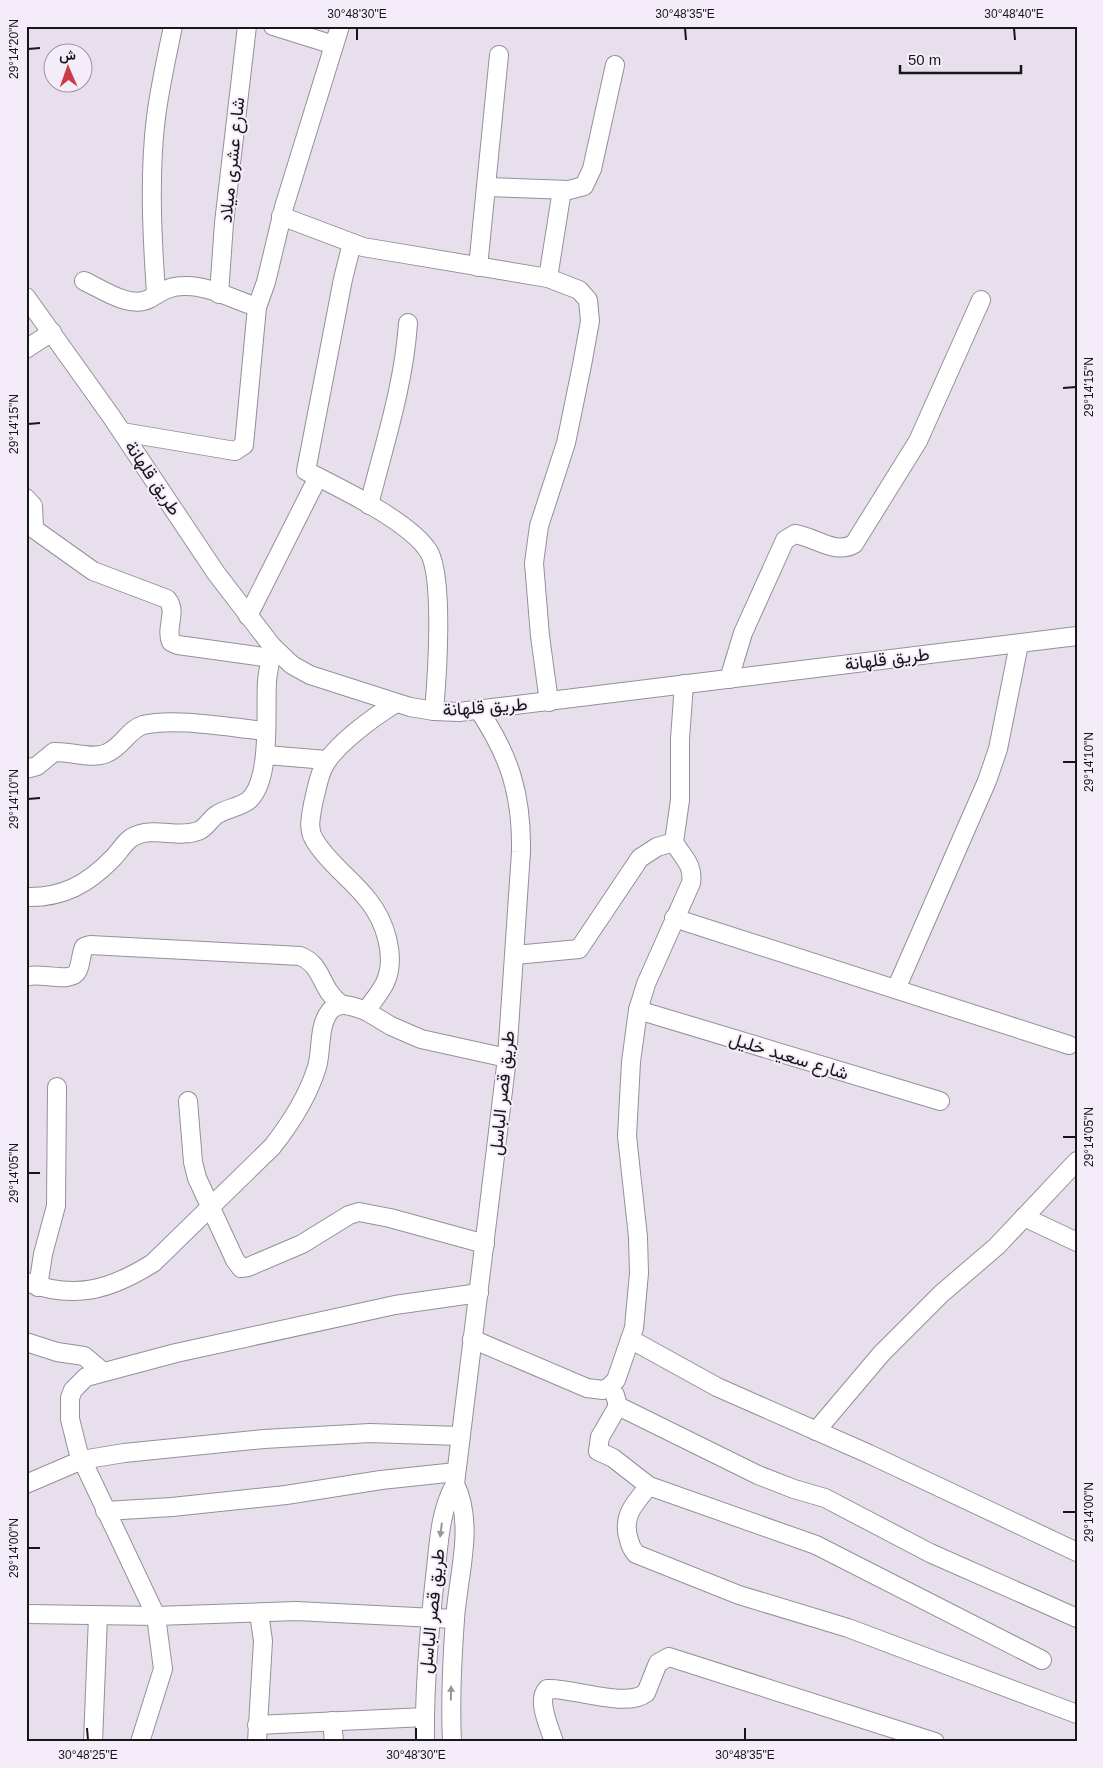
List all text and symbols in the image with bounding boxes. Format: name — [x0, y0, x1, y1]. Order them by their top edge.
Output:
text: 30°48'30"E — [327, 7, 387, 21]
text: 30°48'35"E — [655, 7, 715, 21]
text: 30°48'40"E — [984, 7, 1044, 21]
text: 29°14'20"N — [7, 19, 21, 79]
north arrow — [42, 42, 92, 92]
scale bar — [900, 42, 1022, 74]
text: ش — [59, 47, 76, 64]
text: 50 m — [908, 51, 941, 68]
street label: شارع عشرى ميلاد — [215, 96, 251, 224]
text: 29°14'15"N — [1082, 357, 1096, 417]
text: 29°14'15"N — [7, 394, 21, 454]
street label: طريق قلهانة — [120, 437, 185, 519]
street label: طريق قلهانة — [843, 644, 931, 675]
street label: طريق قلهانة — [442, 694, 528, 721]
text: 29°14'10"N — [1082, 732, 1096, 792]
text: 29°14'10"N — [7, 769, 21, 829]
street label: شارع سعيد خليل — [726, 1028, 851, 1086]
street label: طريق قصر الباسل — [486, 1030, 519, 1157]
text: 29°14'05"N — [1082, 1107, 1096, 1167]
text: 29°14'05"N — [7, 1143, 21, 1203]
text: 29°14'00"N — [1082, 1482, 1096, 1542]
text: 29°14'00"N — [7, 1518, 21, 1578]
one-way arrow — [436, 1522, 444, 1538]
street label: طريق قصر الباسل — [416, 1548, 449, 1675]
one-way arrow — [447, 1685, 455, 1701]
text: 30°48'25"E — [58, 1748, 118, 1762]
text: 30°48'30"E — [386, 1748, 446, 1762]
text: 30°48'35"E — [715, 1748, 775, 1762]

